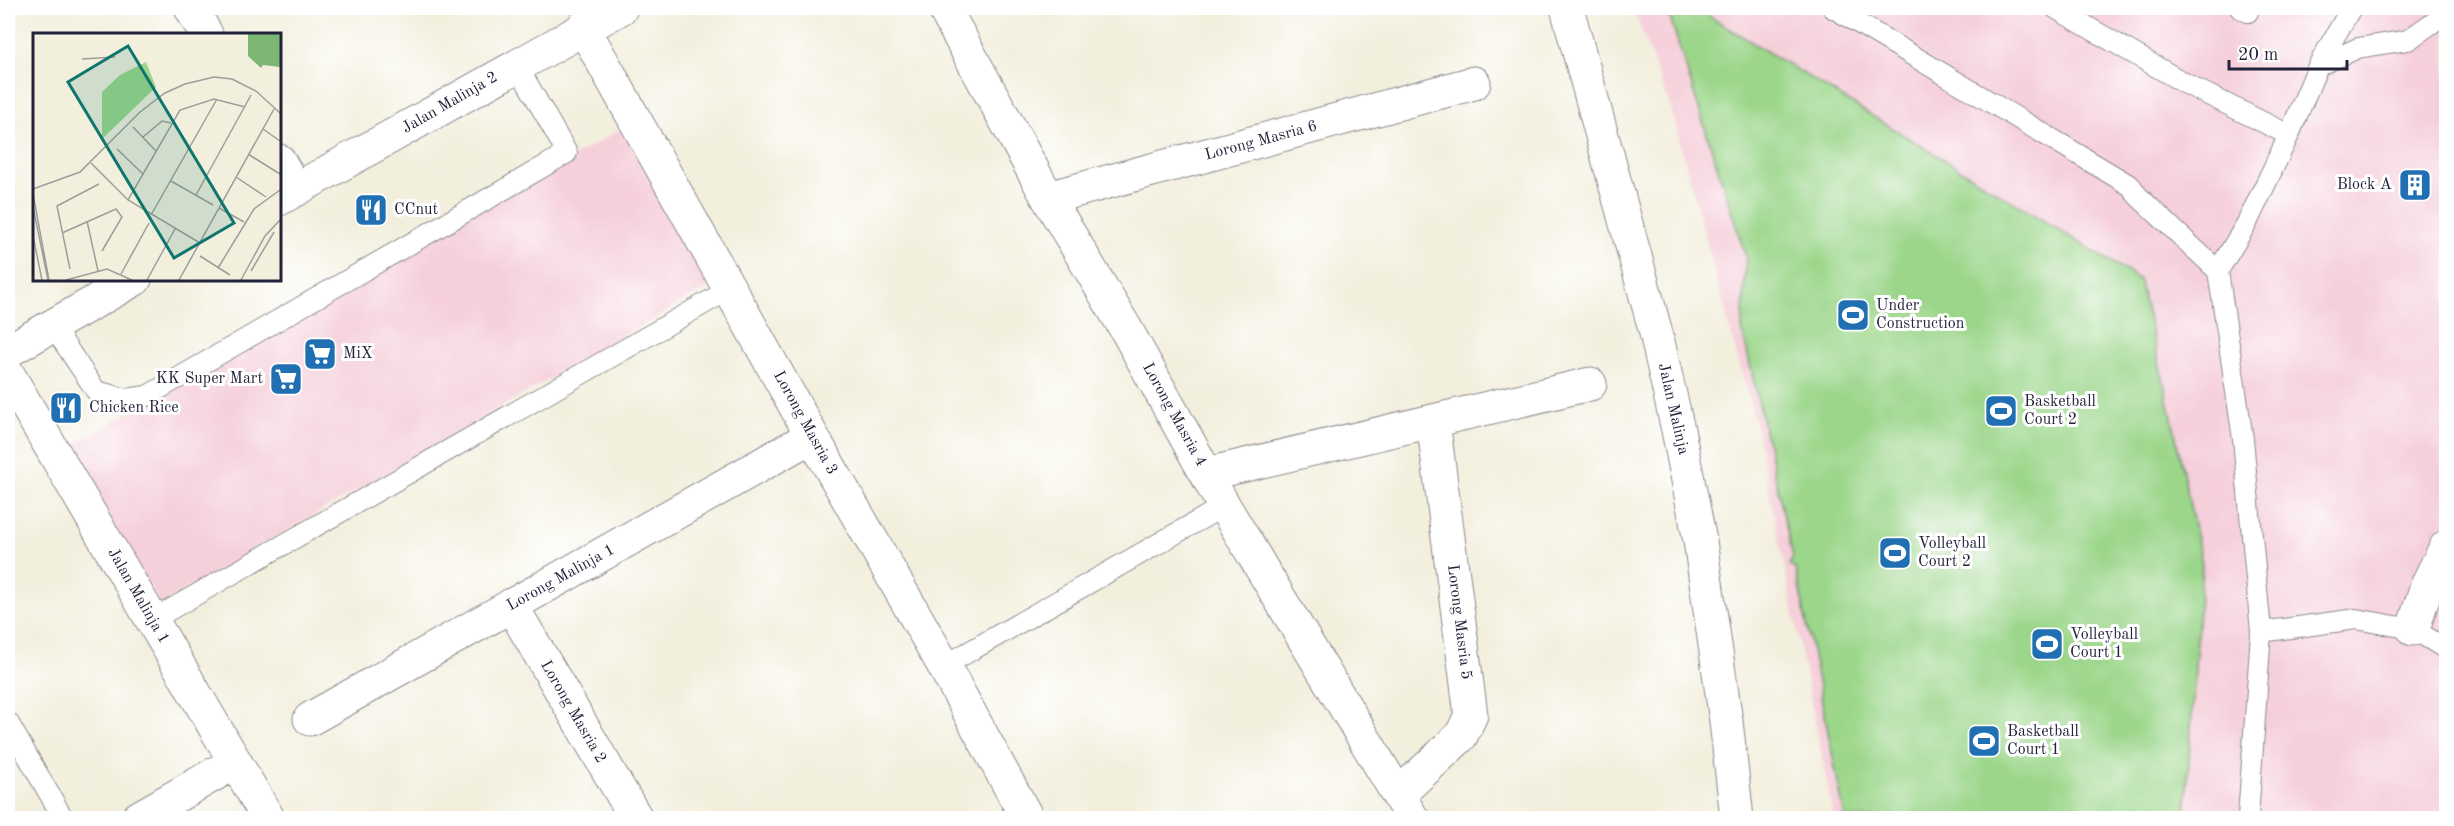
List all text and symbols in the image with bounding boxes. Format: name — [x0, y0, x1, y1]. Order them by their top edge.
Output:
inset map — [33, 33, 280, 280]
scale bar — [2229, 33, 2348, 71]
text: 20 m — [2238, 46, 2278, 64]
street label: Jalan Malinja 2 — [400, 69, 500, 137]
street label: Lorong Masria 6 — [1203, 118, 1319, 164]
building icon: Block A — [2397, 167, 2433, 203]
place label: Block A — [2337, 177, 2392, 193]
restaurant icon: CCnut — [353, 192, 389, 228]
place label: CCnut — [394, 202, 439, 218]
sports icon: Under Construction — [1835, 297, 1871, 333]
place label: Under Construction — [1876, 298, 1965, 332]
supermarket icon: MiX — [302, 336, 338, 372]
place label: MiX — [343, 346, 373, 362]
supermarket icon: KK Super Mart — [268, 361, 304, 397]
street label: Lorong Masria 4 — [1139, 361, 1209, 469]
street label: Jalan Malinja — [1655, 362, 1691, 456]
street label: Lorong Masria 3 — [770, 369, 840, 477]
place label: KK Super Mart — [156, 371, 263, 387]
restaurant icon: Chicken Rice — [48, 390, 84, 426]
sports icon: Basketball Court 2 — [1983, 393, 2019, 429]
place label: Basketball Court 2 — [2024, 394, 2096, 428]
place label: Chicken Rice — [89, 400, 179, 416]
sports icon: Volleyball Court 2 — [1877, 535, 1913, 571]
place label: Volleyball Court 2 — [1918, 536, 1986, 570]
street label: Lorong Malinja 1 — [505, 542, 617, 614]
street label: Jalan Malinja 1 — [104, 546, 172, 646]
street label: Lorong Masria 5 — [1444, 564, 1474, 680]
sports icon: Volleyball Court 1 — [2029, 626, 2065, 662]
place label: Volleyball Court 1 — [2070, 627, 2138, 661]
street label: Lorong Masria 2 — [537, 658, 609, 766]
sports icon: Basketball Court 1 — [1966, 723, 2002, 759]
place label: Basketball Court 1 — [2007, 724, 2079, 758]

